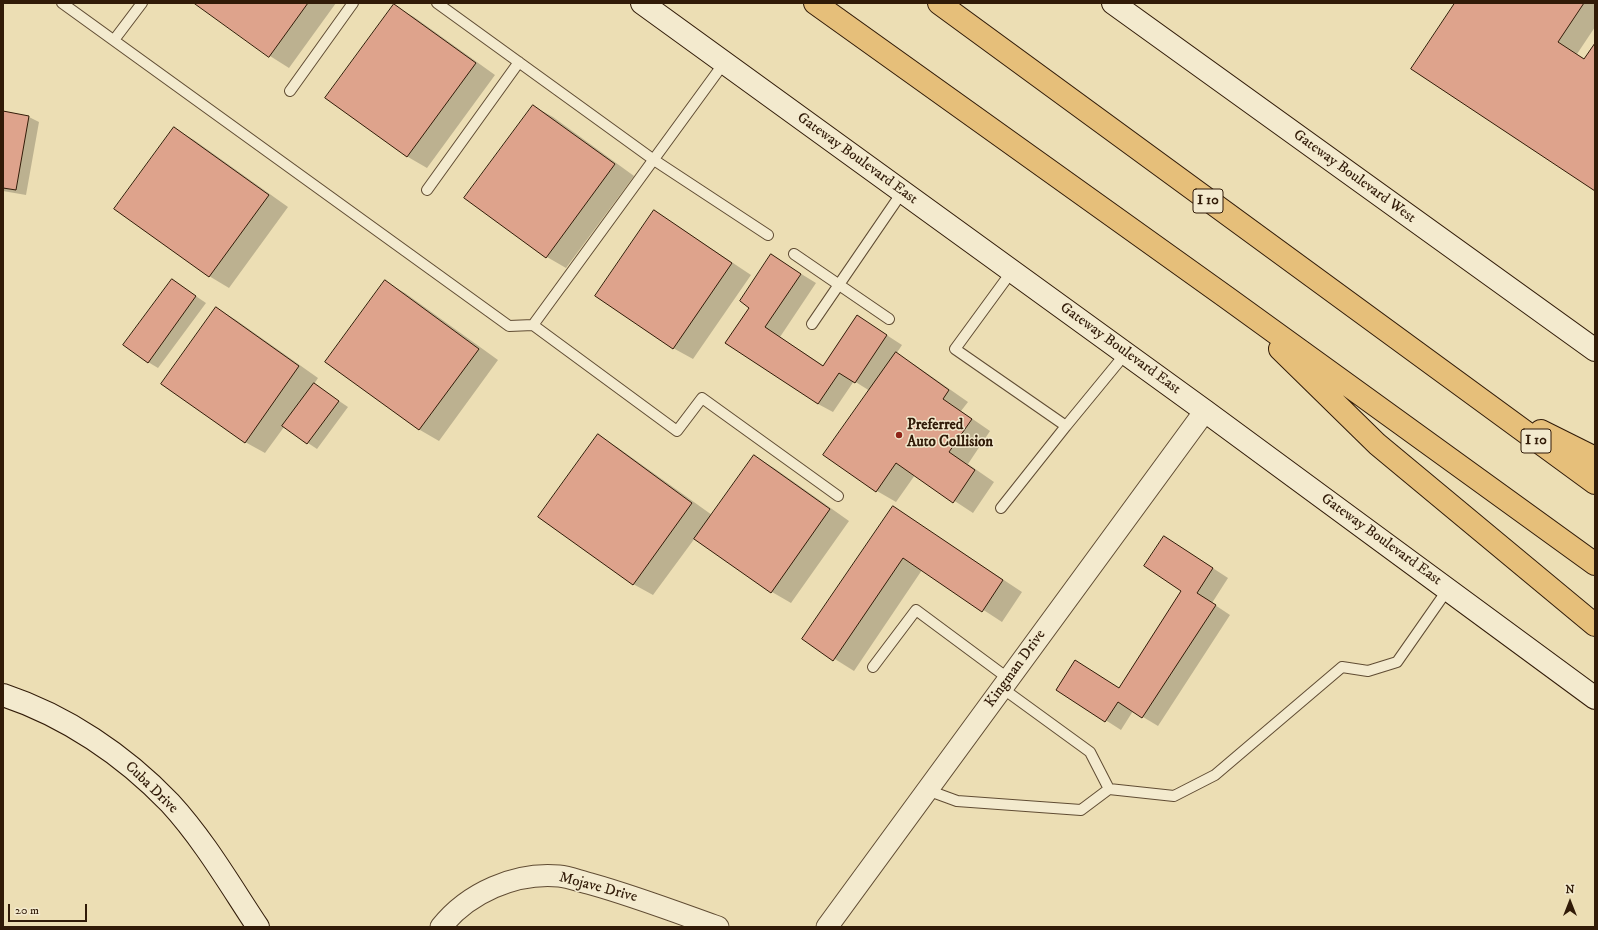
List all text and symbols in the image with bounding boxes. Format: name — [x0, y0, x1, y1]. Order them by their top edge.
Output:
street label: Gateway Boulevard East — [793, 109, 921, 209]
street label: Gateway Boulevard West — [1289, 127, 1419, 227]
road number: I 10 — [1193, 189, 1223, 213]
street label: Gateway Boulevard East — [1056, 299, 1184, 399]
place label: Preferred Auto Collision — [907, 417, 993, 452]
road number: I 10 — [1521, 429, 1551, 453]
marker: Preferred Auto Collision — [894, 430, 904, 440]
street label: Gateway Boulevard East — [1317, 490, 1445, 590]
street label: Kingman Drive — [982, 627, 1050, 711]
street label: Cuba Drive — [121, 758, 181, 818]
street label: Mojave Drive — [557, 869, 639, 907]
north arrow — [1550, 882, 1590, 922]
text: N — [1565, 883, 1575, 897]
scale bar — [10, 896, 89, 922]
text: 20 m — [15, 903, 39, 918]

